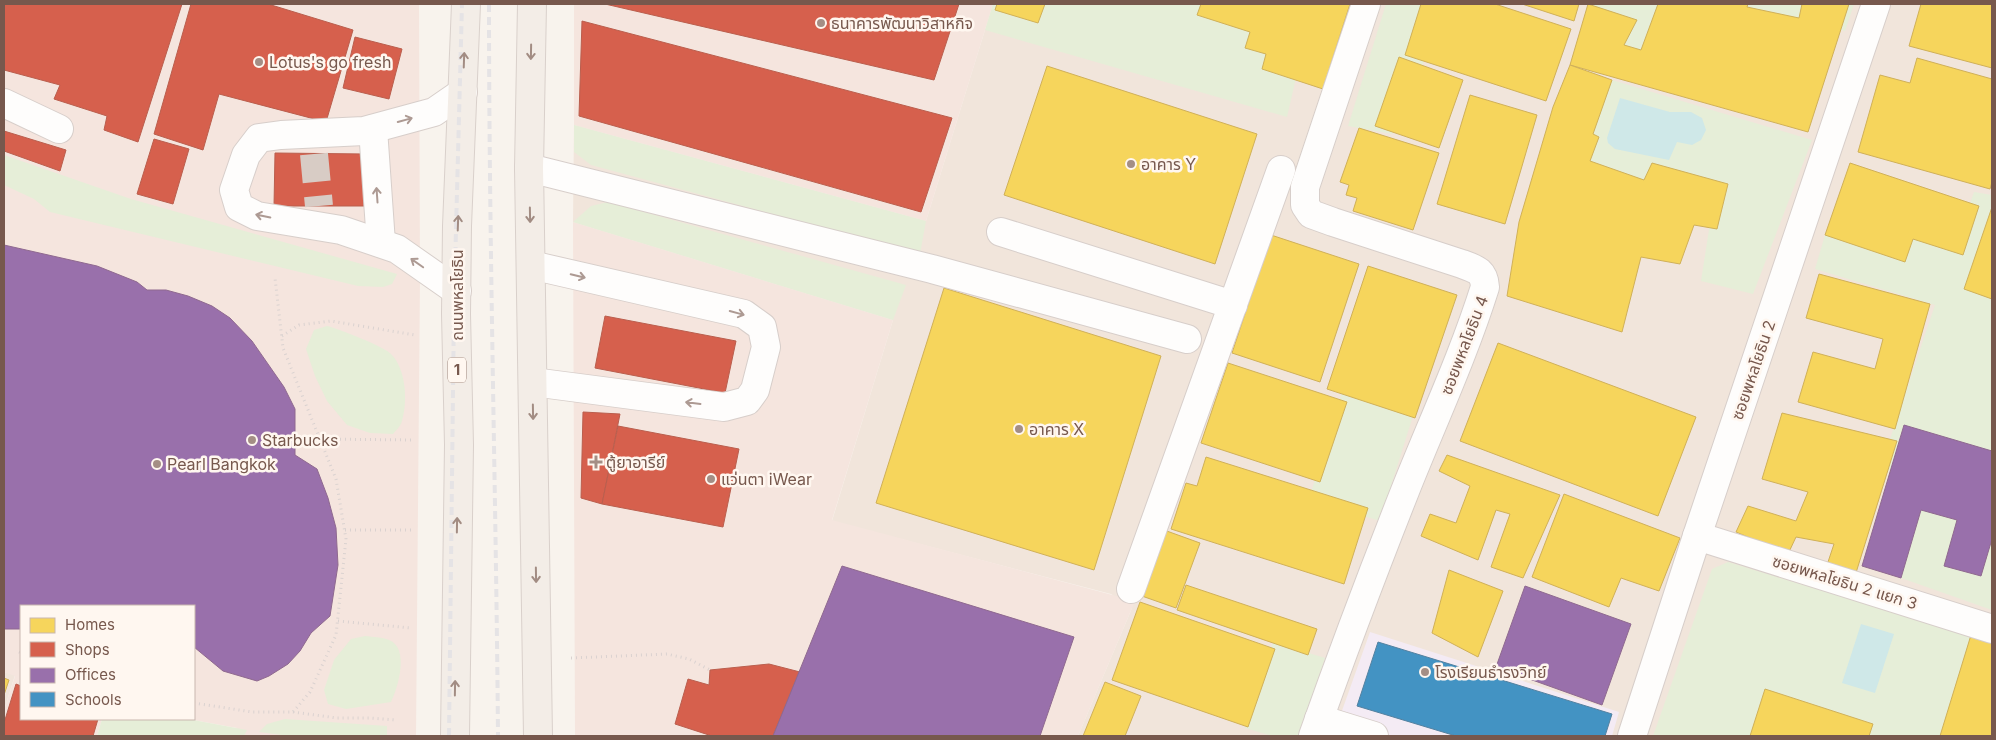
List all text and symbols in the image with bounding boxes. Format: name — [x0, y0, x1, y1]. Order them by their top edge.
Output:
place label: ธนาคารพัฒนาวิสาหกิจ — [831, 13, 973, 33]
marker: ธนาคารพัฒนาวิสาหกิจ — [815, 17, 827, 29]
one-way arrow — [526, 44, 536, 60]
place label: Lotus's go fresh — [269, 52, 391, 72]
one-way arrow — [459, 52, 469, 68]
marker: Lotus's go fresh — [253, 56, 265, 68]
one-way arrow — [397, 115, 413, 125]
place label: อาคาร Y — [1141, 154, 1196, 174]
marker: อาคาร Y — [1125, 158, 1137, 170]
one-way arrow — [373, 187, 382, 203]
one-way arrow — [525, 206, 535, 223]
one-way arrow — [256, 211, 272, 220]
one-way arrow — [453, 215, 462, 231]
street label: ถนนพหลโยธิน — [447, 249, 467, 341]
one-way arrow — [410, 258, 424, 268]
one-way arrow — [570, 272, 586, 281]
street label: ซอยพหลโยธิน 4 — [1436, 293, 1492, 397]
one-way arrow — [728, 309, 744, 318]
street label: ซอยพหลโยธิน 2 — [1727, 318, 1779, 422]
road number: 1 — [448, 358, 466, 382]
one-way arrow — [686, 398, 702, 408]
one-way arrow — [528, 404, 538, 420]
place label: อาคาร X — [1029, 419, 1084, 439]
marker: อาคาร X — [1013, 423, 1025, 435]
place label: Starbucks — [262, 430, 338, 450]
marker: Starbucks — [246, 434, 258, 446]
place label: ตู้ยาอารีย์ — [606, 452, 665, 472]
place label: Pearl Bangkok — [167, 454, 276, 474]
marker: ตู้ยาอารีย์ — [590, 456, 602, 468]
marker: Pearl Bangkok — [151, 458, 163, 470]
place label: แว่นตา iWear — [721, 469, 812, 489]
marker: แว่นตา iWear — [705, 473, 717, 485]
one-way arrow — [453, 517, 462, 533]
street label: ซอยพหลโยธิน 2 แยก 3 — [1770, 550, 1920, 614]
one-way arrow — [531, 566, 541, 583]
legend — [20, 605, 195, 720]
text: Homes — [65, 615, 115, 634]
text: Shops — [65, 640, 110, 659]
place label: โรงเรียนธำรงวิทย์ — [1435, 662, 1547, 682]
text: Offices — [65, 665, 116, 684]
marker: โรงเรียนธำรงวิทย์ — [1419, 666, 1431, 678]
one-way arrow — [451, 680, 460, 696]
text: Schools — [65, 690, 122, 709]

